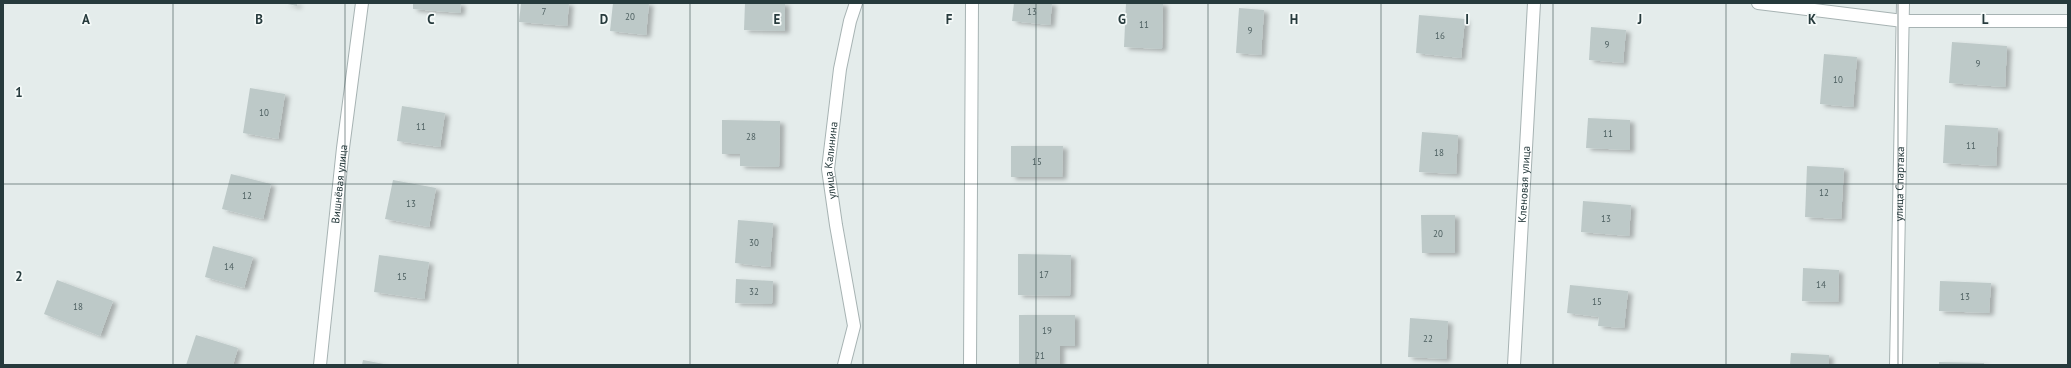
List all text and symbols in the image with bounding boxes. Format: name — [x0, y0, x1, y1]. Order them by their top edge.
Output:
house number: 7 — [542, 6, 547, 17]
house number: 13 — [1027, 6, 1037, 17]
text: A — [82, 11, 90, 28]
text: B — [255, 11, 263, 28]
text: C — [427, 11, 435, 28]
text: D — [600, 11, 608, 28]
house number: 20 — [625, 11, 635, 22]
text: E — [774, 11, 781, 28]
text: F — [946, 11, 953, 28]
text: G — [1118, 11, 1126, 28]
text: H — [1290, 11, 1298, 28]
text: I — [1465, 11, 1469, 28]
text: J — [1637, 11, 1642, 28]
text: K — [1808, 11, 1816, 28]
text: L — [1982, 11, 1989, 28]
house number: 11 — [1139, 19, 1149, 30]
house number: 9 — [1248, 25, 1253, 36]
house number: 16 — [1435, 30, 1445, 41]
house number: 9 — [1605, 39, 1610, 50]
house number: 9 — [1976, 58, 1981, 69]
house number: 10 — [1833, 74, 1843, 85]
text: 1 — [15, 84, 23, 101]
house number: 10 — [259, 107, 269, 118]
house number: 11 — [416, 121, 426, 132]
street label: улица Калинина — [821, 121, 841, 200]
house number: 11 — [1603, 128, 1613, 139]
house number: 28 — [746, 131, 756, 142]
house number: 11 — [1966, 140, 1976, 151]
street label: Вишнёвая улица — [328, 144, 350, 224]
street label: Кленовая улица — [1515, 145, 1533, 223]
street label: улица Спартака — [1892, 146, 1907, 222]
house number: 18 — [1434, 147, 1444, 158]
house number: 15 — [1032, 156, 1042, 167]
house number: 12 — [1819, 187, 1829, 198]
house number: 12 — [242, 190, 252, 201]
house number: 13 — [406, 198, 416, 209]
house number: 13 — [1601, 213, 1611, 224]
house number: 20 — [1433, 228, 1443, 239]
house number: 30 — [749, 237, 759, 248]
house number: 14 — [224, 261, 234, 272]
text: 2 — [15, 268, 23, 285]
house number: 17 — [1039, 269, 1049, 280]
house number: 15 — [397, 271, 407, 282]
house number: 14 — [1816, 279, 1826, 290]
house number: 32 — [749, 286, 759, 297]
house number: 13 — [1960, 291, 1970, 302]
house number: 15 — [1592, 296, 1602, 307]
house number: 18 — [73, 301, 83, 312]
house number: 19 — [1042, 325, 1052, 336]
house number: 22 — [1423, 333, 1433, 344]
house number: 21 — [1035, 350, 1045, 361]

